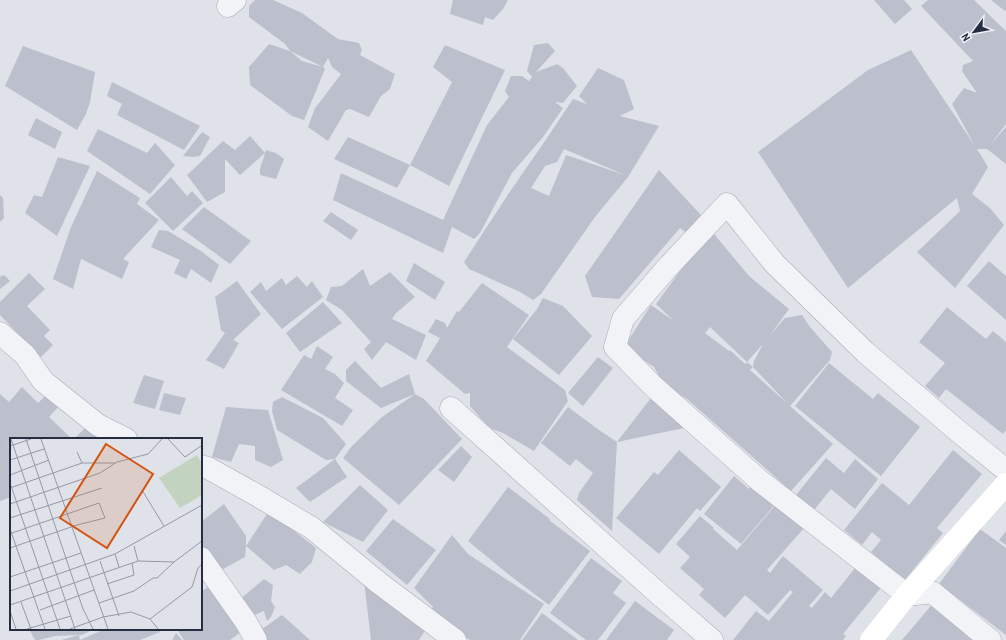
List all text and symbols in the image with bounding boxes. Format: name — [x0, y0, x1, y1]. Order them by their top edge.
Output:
north arrow — [954, 12, 994, 52]
text: N — [958, 31, 973, 44]
inset map — [10, 438, 202, 630]

